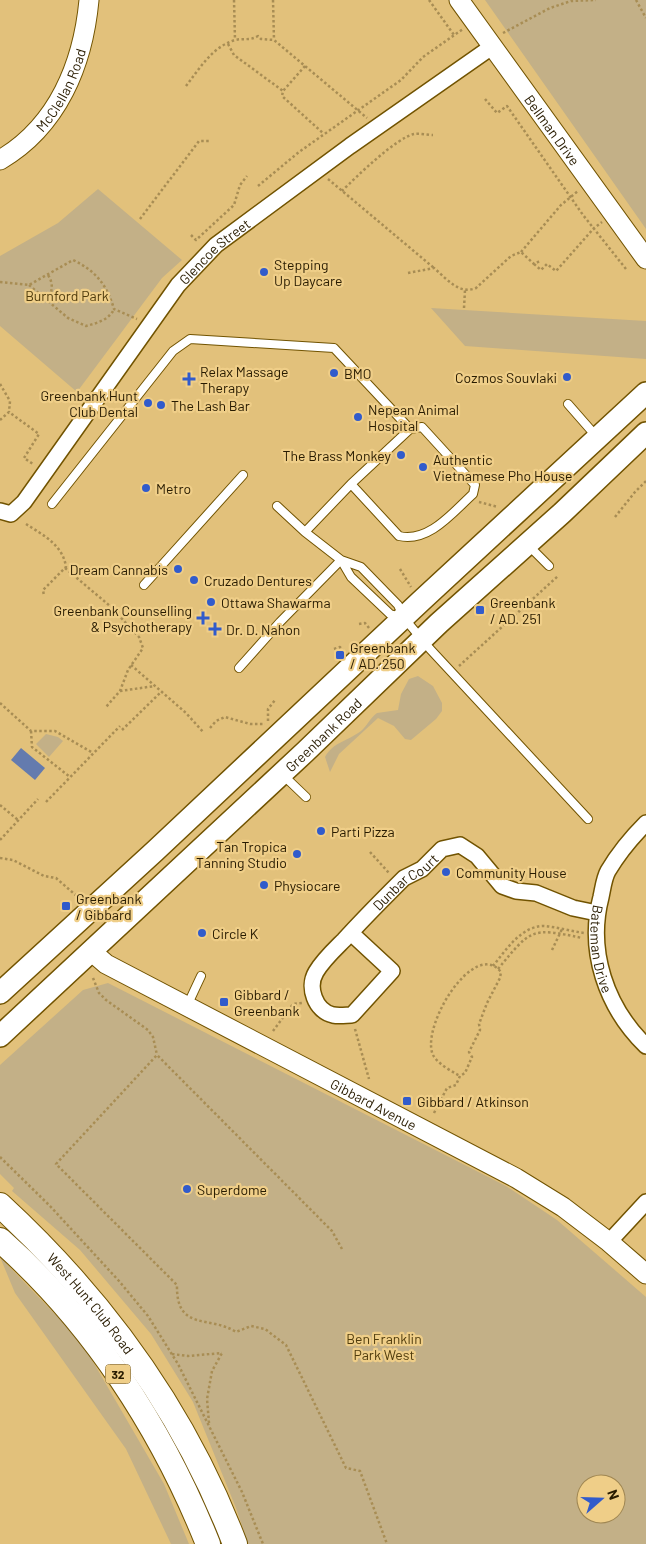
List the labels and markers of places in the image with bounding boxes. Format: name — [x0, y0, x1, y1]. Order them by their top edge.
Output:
place label: Stepping Up Daycare — [274, 256, 342, 289]
marker: Stepping Up Daycare — [258, 266, 270, 278]
place label: Relax Massage Therapy — [200, 363, 288, 396]
place label: BMO — [344, 365, 372, 382]
marker: BMO — [328, 367, 340, 379]
place label: Cozmos Souvlaki — [455, 369, 557, 386]
marker: Cozmos Souvlaki — [561, 371, 573, 383]
marker: Relax Massage Therapy — [182, 372, 196, 386]
place label: Greenbank Hunt Club Dental — [40, 387, 138, 420]
marker: Greenbank Hunt Club Dental — [142, 397, 154, 409]
place label: The Lash Bar — [171, 397, 250, 414]
marker: The Lash Bar — [155, 399, 167, 411]
place label: Nepean Animal Hospital — [368, 401, 459, 434]
marker: Nepean Animal Hospital — [352, 411, 364, 423]
place label: The Brass Monkey — [283, 447, 392, 464]
marker: The Brass Monkey — [395, 449, 407, 461]
place label: Authentic Vietnamese Pho House — [433, 451, 572, 484]
marker: Authentic Vietnamese Pho House — [417, 461, 429, 473]
place label: Metro — [156, 480, 191, 497]
marker: Metro — [140, 482, 152, 494]
place label: Dream Cannabis — [70, 561, 168, 578]
marker: Dream Cannabis — [172, 563, 184, 575]
place label: Cruzado Dentures — [204, 572, 312, 589]
marker: Cruzado Dentures — [188, 574, 200, 586]
place label: Ottawa Shawarma — [221, 594, 331, 611]
place label: Greenbank / AD. 251 — [490, 594, 555, 627]
marker: Ottawa Shawarma — [205, 596, 217, 608]
place label: Greenbank Counselling & Psychotherapy — [53, 602, 193, 635]
marker: Greenbank / AD. 251 — [474, 604, 486, 616]
marker: Greenbank Counselling & Psychotherapy — [196, 611, 210, 625]
place label: Dr. D. Nahon — [226, 621, 300, 638]
marker: Dr. D. Nahon — [208, 622, 222, 636]
place label: Greenbank / AD. 250 — [350, 639, 415, 672]
marker: Greenbank / AD. 250 — [334, 649, 346, 661]
place label: Parti Pizza — [331, 823, 395, 840]
marker: Parti Pizza — [315, 825, 327, 837]
place label: Tan Tropica Tanning Studio — [196, 838, 287, 871]
marker: Tan Tropica Tanning Studio — [291, 848, 303, 860]
place label: Community House — [456, 864, 567, 881]
marker: Community House — [440, 866, 452, 878]
place label: Physiocare — [274, 877, 341, 894]
marker: Physiocare — [258, 879, 270, 891]
place label: Greenbank / Gibbard — [76, 890, 141, 923]
marker: Greenbank / Gibbard — [60, 900, 72, 912]
place label: Circle K — [212, 925, 259, 942]
marker: Circle K — [196, 927, 208, 939]
place label: Gibbard / Greenbank — [234, 986, 299, 1019]
marker: Gibbard / Greenbank — [218, 996, 230, 1008]
place label: Gibbard / Atkinson — [417, 1093, 529, 1110]
marker: Gibbard / Atkinson — [401, 1095, 413, 1107]
place label: Superdome — [197, 1181, 267, 1198]
marker: Superdome — [181, 1183, 193, 1195]

